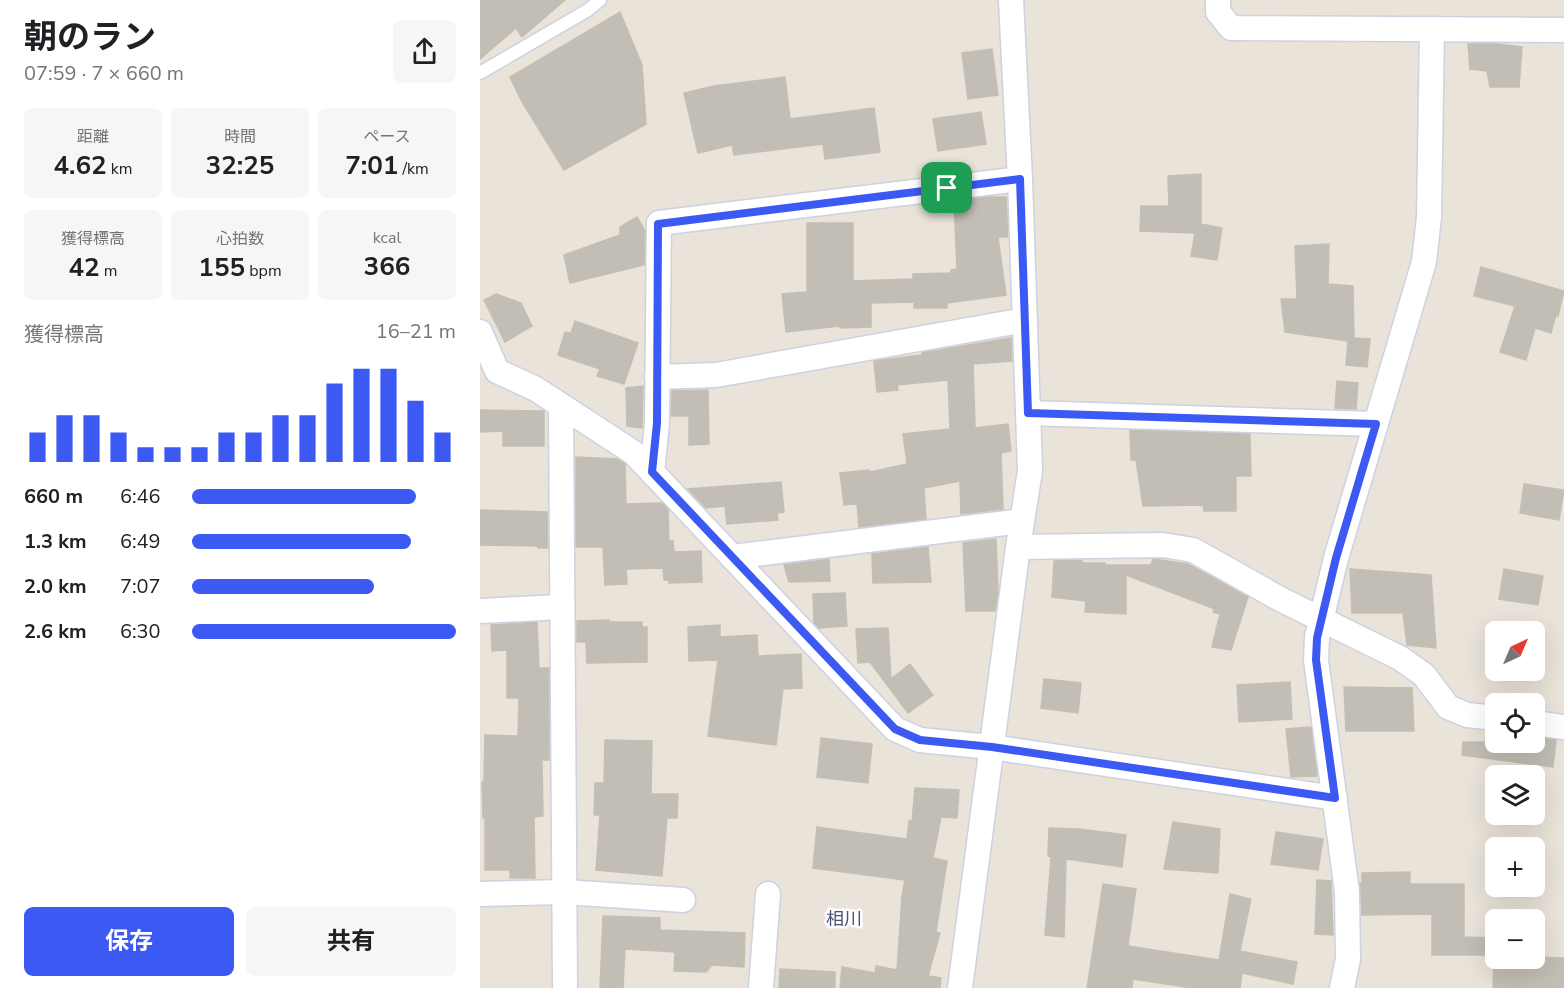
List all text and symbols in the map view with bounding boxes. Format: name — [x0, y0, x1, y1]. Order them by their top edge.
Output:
text: 朝のラン — [24, 15, 156, 60]
button: share — [393, 20, 456, 83]
text: 07:59 · 7 × 660 m — [24, 60, 184, 87]
text: 距離 — [77, 126, 109, 148]
text: 時間 — [224, 126, 256, 148]
text: ペース — [363, 126, 411, 148]
text: 4.62 — [53, 148, 107, 183]
text: 32:25 — [206, 148, 274, 183]
text: 7:01 — [345, 148, 398, 183]
text: km — [107, 158, 133, 180]
text: /km — [398, 158, 429, 180]
pin — [921, 162, 972, 213]
icon: arrive — [930, 171, 963, 204]
text: kcal — [373, 227, 401, 249]
text: 獲得標高 — [61, 228, 125, 250]
text: 心拍数 — [216, 228, 264, 250]
text: 366 — [364, 249, 410, 284]
text: 42 — [68, 250, 100, 285]
text: 155 — [198, 250, 245, 285]
text: m — [100, 260, 118, 282]
text: bpm — [245, 260, 282, 282]
text: 16–21 m — [376, 318, 456, 345]
text: 獲得標高 — [24, 321, 104, 348]
text: 660 m — [24, 483, 83, 510]
text: 6:46 — [120, 483, 161, 510]
text: 1.3 km — [24, 528, 87, 555]
text: 6:49 — [120, 528, 161, 555]
text: 2.0 km — [24, 573, 87, 600]
text: 7:07 — [120, 573, 161, 600]
text: 2.6 km — [24, 618, 87, 645]
text: 6:30 — [120, 618, 161, 645]
north arrow — [1485, 621, 1545, 681]
map controls — [1485, 621, 1545, 969]
button: locate — [1485, 693, 1545, 753]
button: layers — [1485, 765, 1545, 825]
button: + — [1485, 837, 1545, 897]
button: 保存 — [24, 907, 234, 976]
button: 共有 — [246, 907, 456, 976]
district label: 相川 — [826, 907, 862, 931]
button: − — [1485, 909, 1545, 969]

